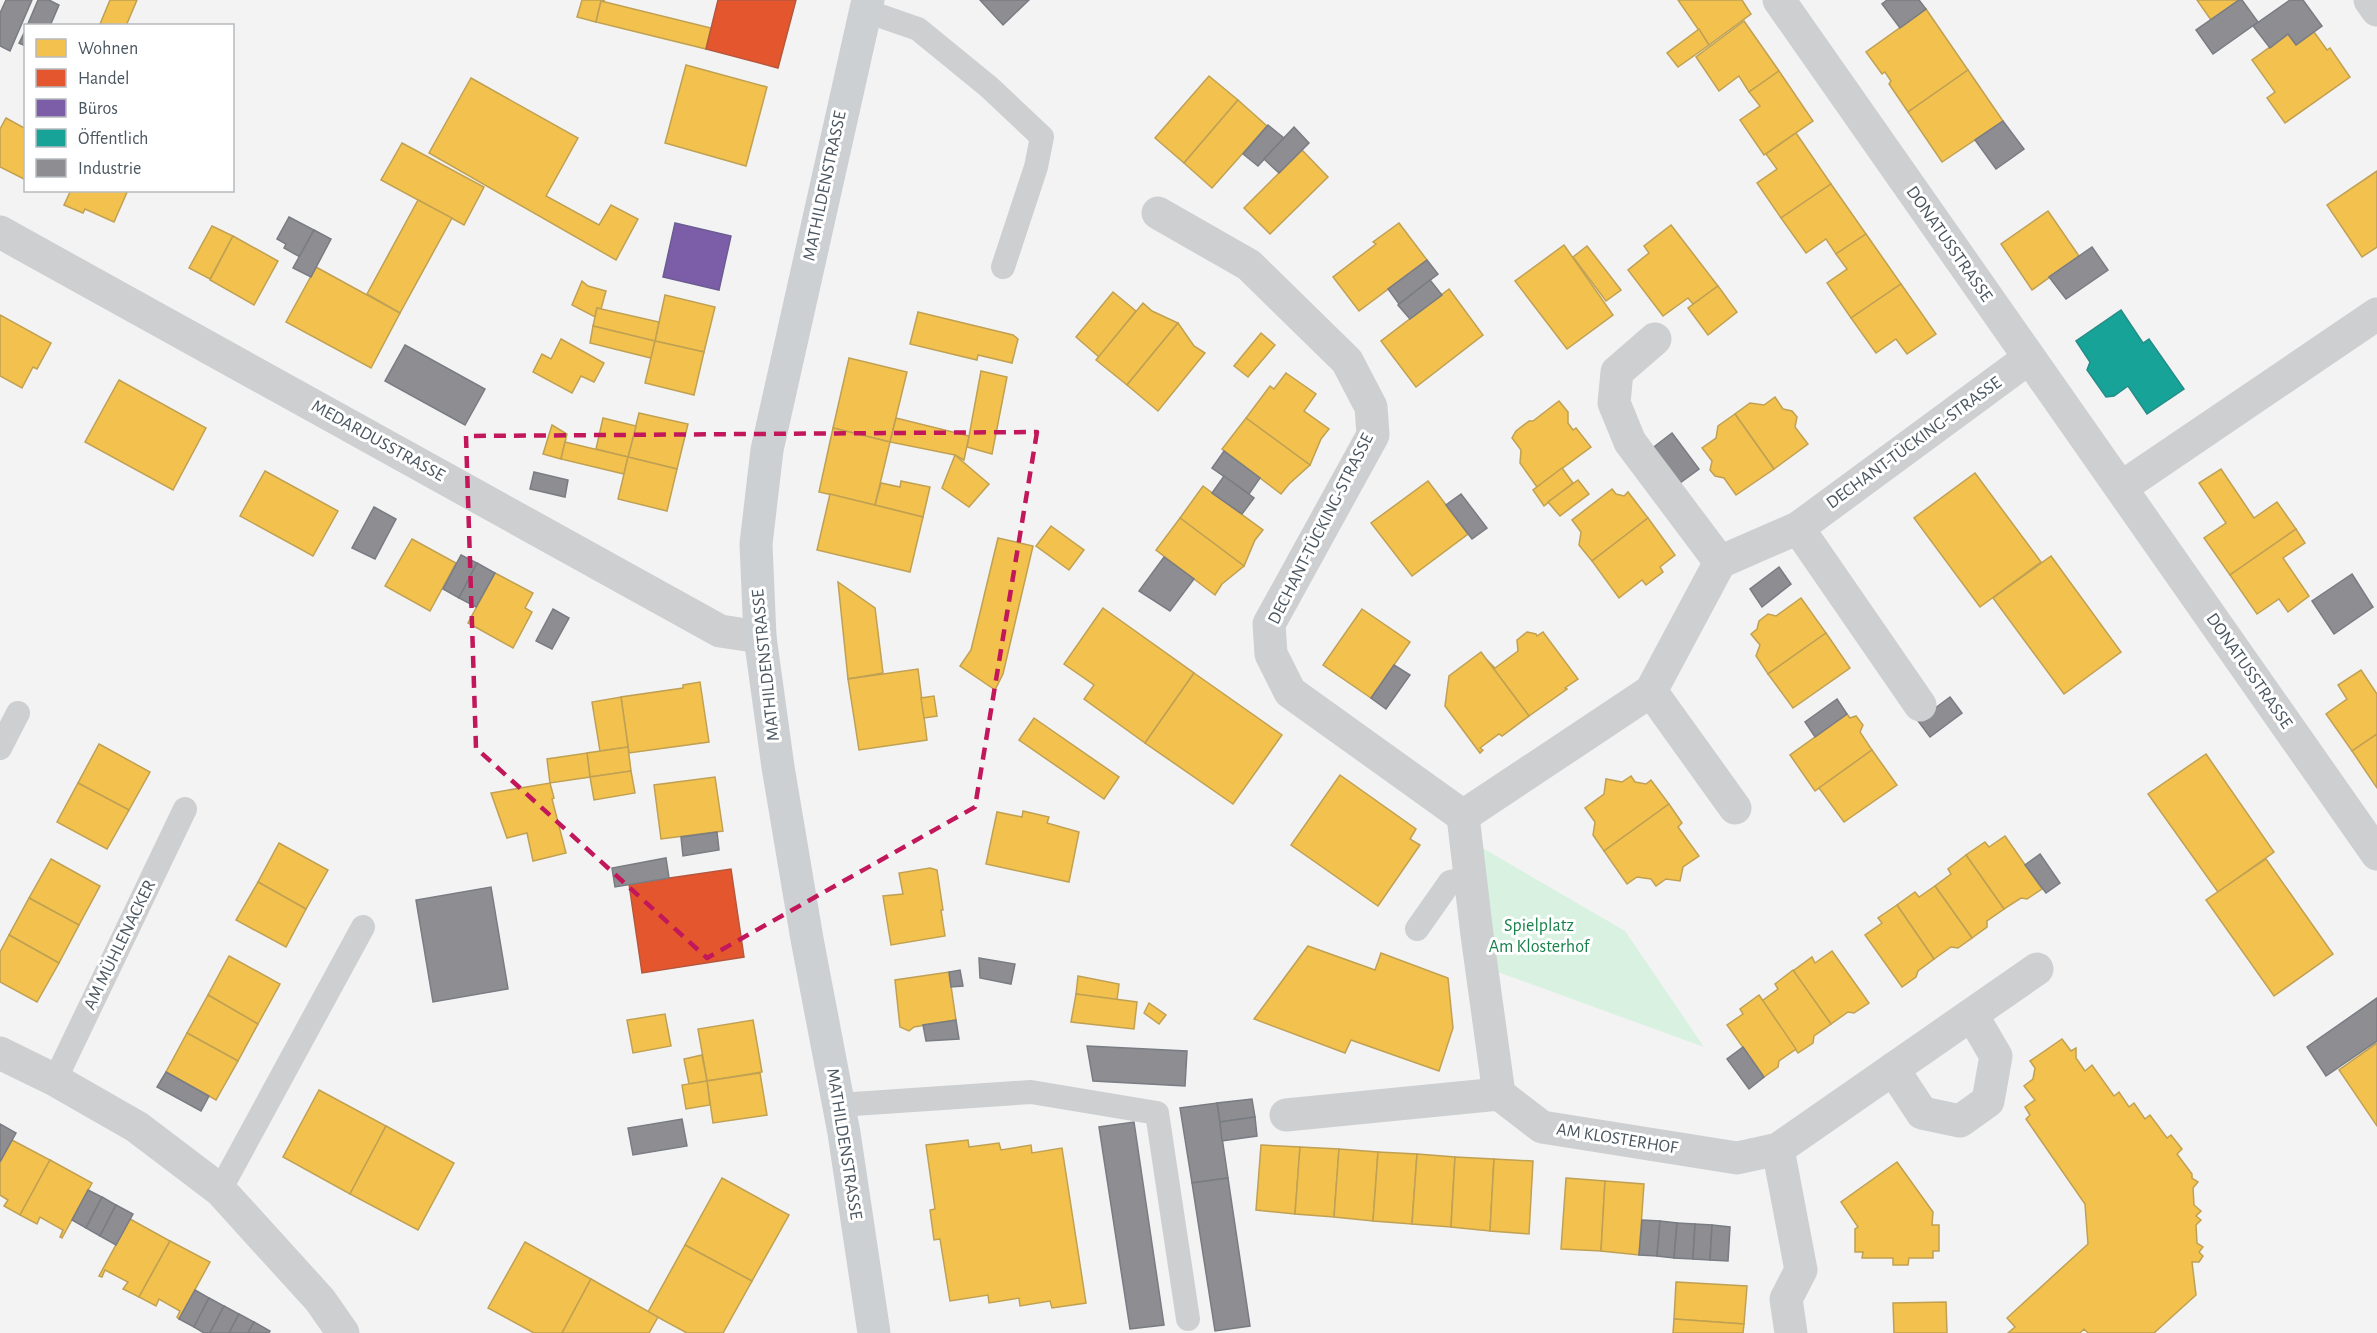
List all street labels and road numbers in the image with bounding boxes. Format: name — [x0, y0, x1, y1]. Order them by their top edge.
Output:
street label: MATHILDENSTRASSE — [800, 109, 850, 263]
street label: DONATUSSTRASSE — [1902, 183, 1996, 305]
street label: DECHANT-TÜCKING-STRASSE — [1822, 372, 2005, 512]
street label: MEDARDUSSTRASSE — [308, 397, 448, 485]
street label: DECHANT-TÜCKING-STRASSE — [1263, 430, 1377, 627]
street label: MATHILDENSTRASSE — [749, 588, 783, 742]
street label: DONATUSSTRASSE — [2202, 610, 2296, 732]
street label: AM MÜHLENACKER — [79, 876, 159, 1013]
street label: MATHILDENSTRASSE — [823, 1067, 865, 1221]
street label: AM KLOSTERHOF — [1555, 1121, 1679, 1158]

